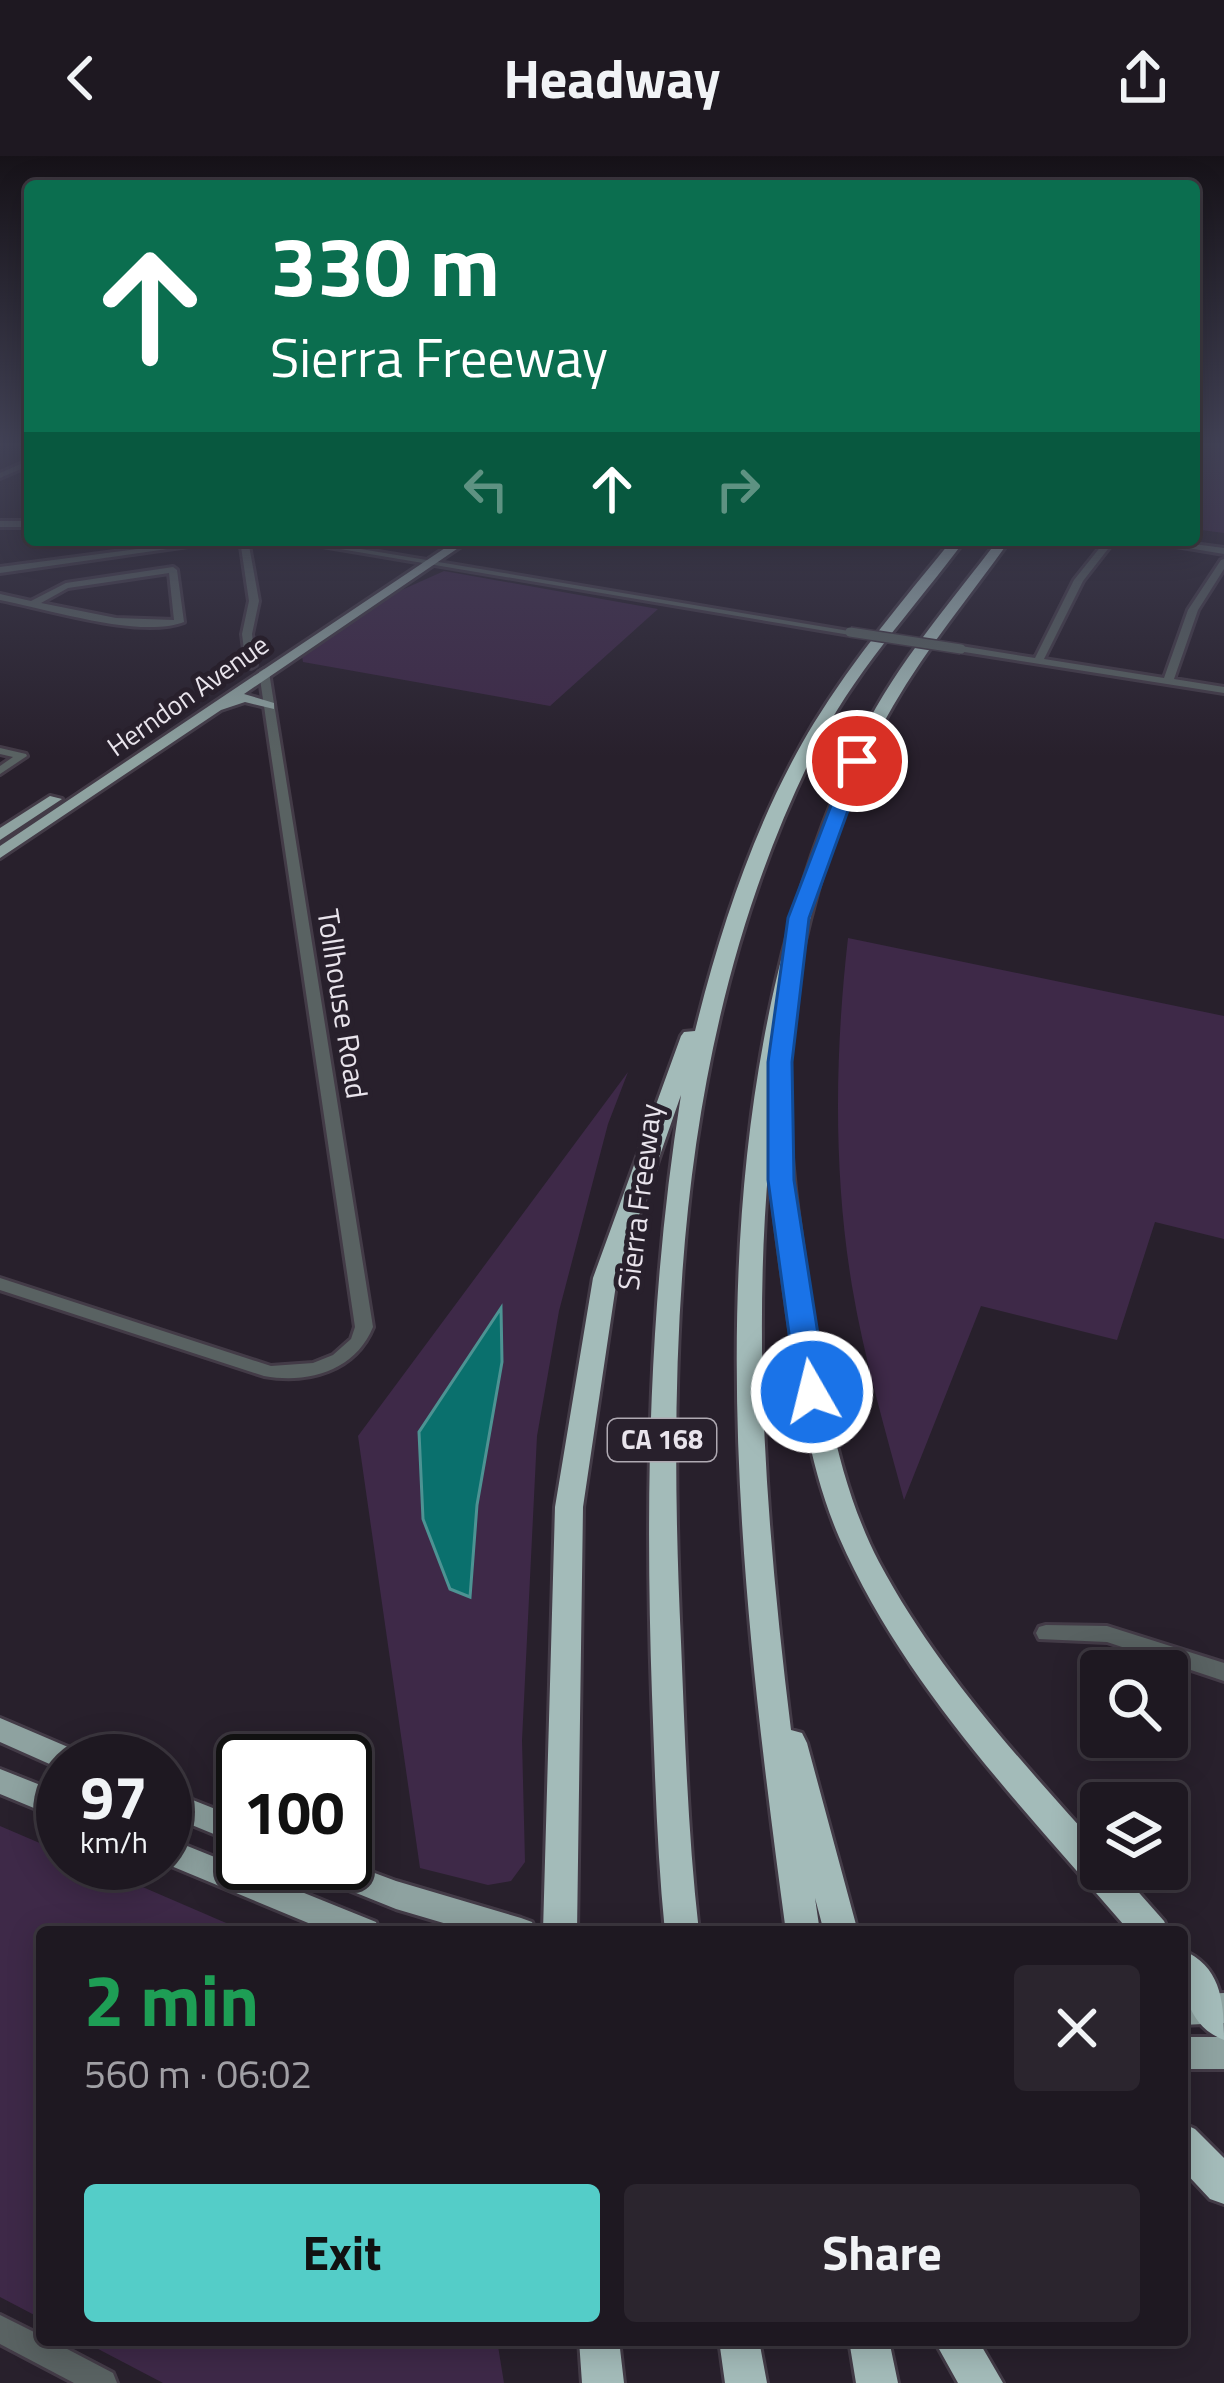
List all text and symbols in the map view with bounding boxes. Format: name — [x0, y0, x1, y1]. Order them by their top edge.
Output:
text: Headway — [504, 37, 720, 119]
icon: back — [48, 45, 114, 111]
icon: share — [1110, 45, 1176, 111]
text: 330 m — [270, 201, 500, 329]
icon: ahead — [72, 228, 228, 384]
text: Sierra Freeway — [270, 316, 608, 398]
icon: left — [453, 456, 519, 522]
icon: ahead — [579, 456, 645, 522]
icon: right — [705, 456, 771, 522]
street label: Herndon Avenue — [98, 624, 276, 766]
pin — [806, 710, 908, 812]
icon: arrive — [824, 728, 890, 794]
street label: Tollhouse Road — [305, 906, 381, 1102]
street label: Sierra Freeway — [605, 1101, 673, 1293]
position arrow — [749, 1329, 875, 1455]
road number: CA 168 — [608, 1419, 716, 1461]
map controls — [1080, 1650, 1188, 1890]
button: search — [1080, 1650, 1188, 1758]
speed limit sign: 100 — [216, 1734, 372, 1890]
text: 97 — [80, 1751, 148, 1842]
button: layers — [1080, 1782, 1188, 1890]
text: km/h — [80, 1819, 148, 1865]
text: 2 min — [84, 1944, 259, 2054]
button: close — [1014, 1965, 1140, 2091]
text: 560 m · 06:02 — [84, 2044, 312, 2103]
button: Exit — [84, 2184, 600, 2322]
button: Share — [624, 2184, 1140, 2322]

